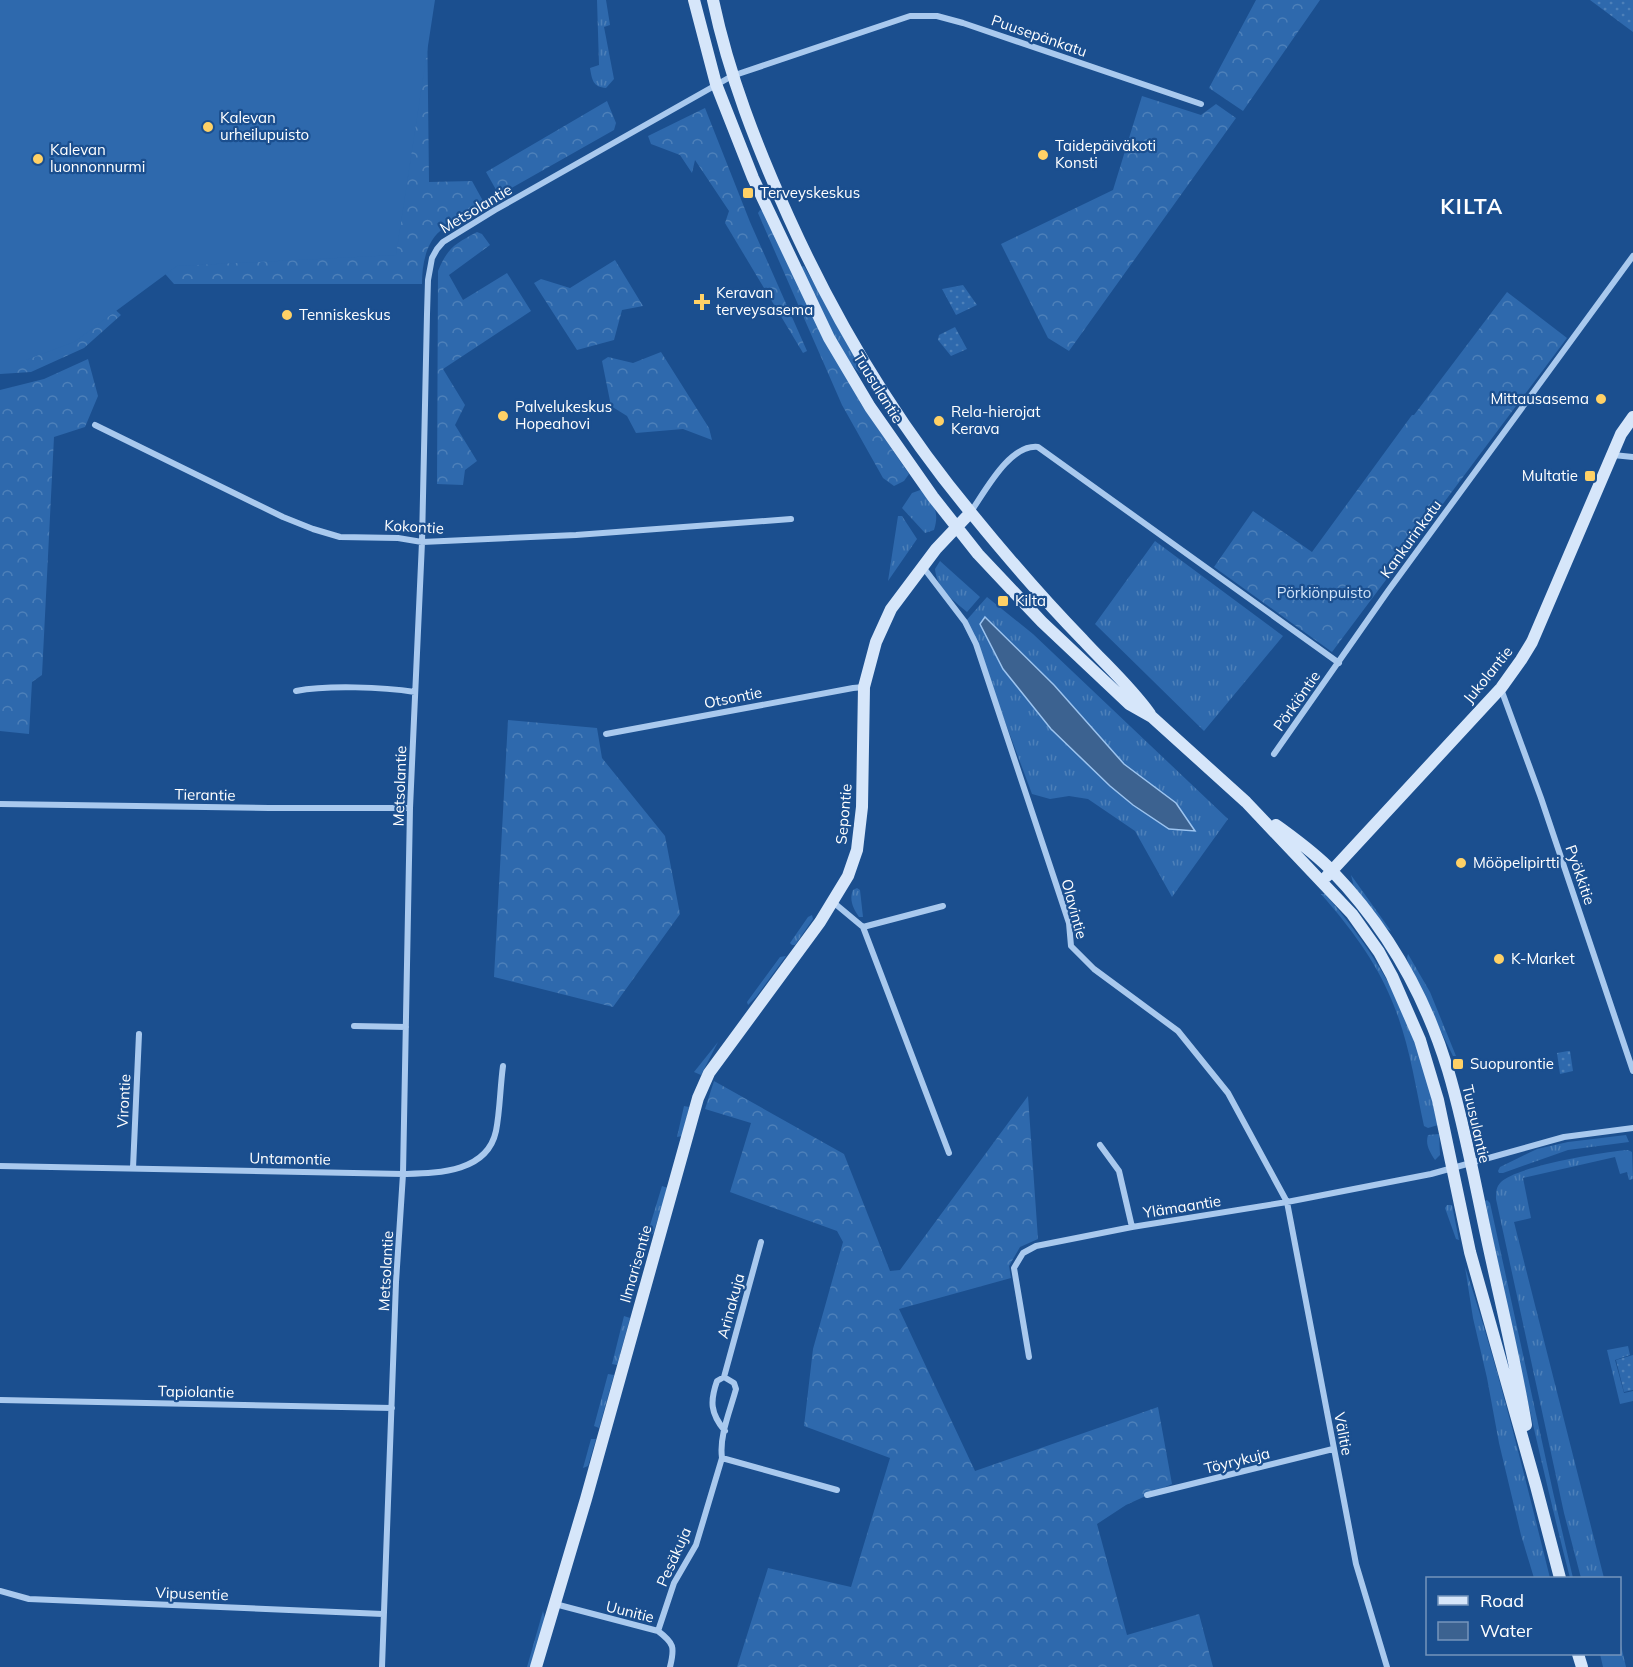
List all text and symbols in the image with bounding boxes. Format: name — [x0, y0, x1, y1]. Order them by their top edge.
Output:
street label: Puusepänkatu — [989, 10, 1090, 61]
place label: Kalevan urheilupuisto — [220, 108, 309, 144]
marker: Kalevan urheilupuisto — [201, 120, 215, 134]
place label: Taidepäiväkoti Konsti — [1055, 136, 1156, 172]
place label: Kalevan luonnonnurmi — [50, 140, 145, 176]
marker: Taidepäiväkoti Konsti — [1036, 148, 1050, 162]
marker: Kalevan luonnonnurmi — [31, 152, 45, 166]
street label: Metsolantie — [436, 180, 515, 237]
place label: Terveyskeskus — [760, 183, 860, 202]
marker: Terveyskeskus — [741, 186, 755, 200]
district label: KILTA — [1440, 193, 1504, 219]
place label: Keravan terveysasema — [716, 283, 813, 319]
marker: Keravan terveysasema — [693, 293, 711, 311]
place label: Tenniskeskus — [299, 305, 391, 324]
marker: Tenniskeskus — [280, 308, 294, 322]
street label: Tuusulantie — [849, 349, 908, 427]
place label: Mittausasema — [1490, 389, 1589, 408]
marker: Mittausasema — [1594, 392, 1608, 406]
place label: Palvelukeskus Hopeahovi — [515, 397, 612, 433]
place label: Rela-hierojat Kerava — [951, 402, 1041, 438]
marker: Palvelukeskus Hopeahovi — [496, 409, 510, 423]
marker: Rela-hierojat Kerava — [932, 414, 946, 428]
place label: Multatie — [1522, 466, 1578, 485]
marker: Multatie — [1583, 469, 1597, 483]
street label: Kankurinkatu — [1376, 496, 1445, 582]
street label: Kokontie — [384, 515, 444, 538]
park label: Pörkiönpuisto — [1277, 583, 1371, 602]
place label: Kilta — [1015, 591, 1046, 610]
marker: Kilta — [996, 594, 1010, 608]
street label: Jukolantie — [1459, 642, 1516, 707]
street label: Pörkiöntie — [1269, 667, 1324, 734]
street label: Otsontie — [702, 683, 763, 712]
street label: Metsolantie — [389, 745, 410, 827]
street label: Sepontie — [831, 783, 856, 845]
street label: Tierantie — [174, 784, 236, 805]
street label: Pyökkitie — [1561, 842, 1600, 907]
place label: Mööpelipirtti — [1473, 853, 1560, 872]
marker: Mööpelipirtti — [1454, 856, 1468, 870]
street label: Olavintie — [1057, 877, 1092, 941]
place label: K-Market — [1511, 949, 1575, 968]
marker: K-Market — [1492, 952, 1506, 966]
place label: Suopurontie — [1470, 1054, 1554, 1073]
marker: Suopurontie — [1451, 1057, 1465, 1071]
street label: Virontie — [113, 1074, 134, 1128]
street label: Tuusulantie — [1458, 1083, 1495, 1165]
street label: Untamontie — [249, 1148, 331, 1169]
street label: Ylämaantie — [1141, 1191, 1222, 1222]
street label: Ilmarisentie — [615, 1223, 656, 1305]
street label: Metsolantie — [374, 1230, 397, 1312]
street label: Arinakuja — [713, 1271, 748, 1341]
street label: Tapiolantie — [158, 1381, 234, 1402]
street label: Välitie — [1330, 1411, 1357, 1457]
street label: Töyrykuja — [1202, 1443, 1272, 1478]
street label: Pesäkuja — [652, 1524, 695, 1589]
legend — [1426, 1577, 1621, 1655]
street label: Vipusentie — [155, 1583, 229, 1604]
text: Road — [1480, 1589, 1524, 1612]
street label: Uunitie — [604, 1596, 656, 1627]
text: Water — [1480, 1619, 1533, 1642]

